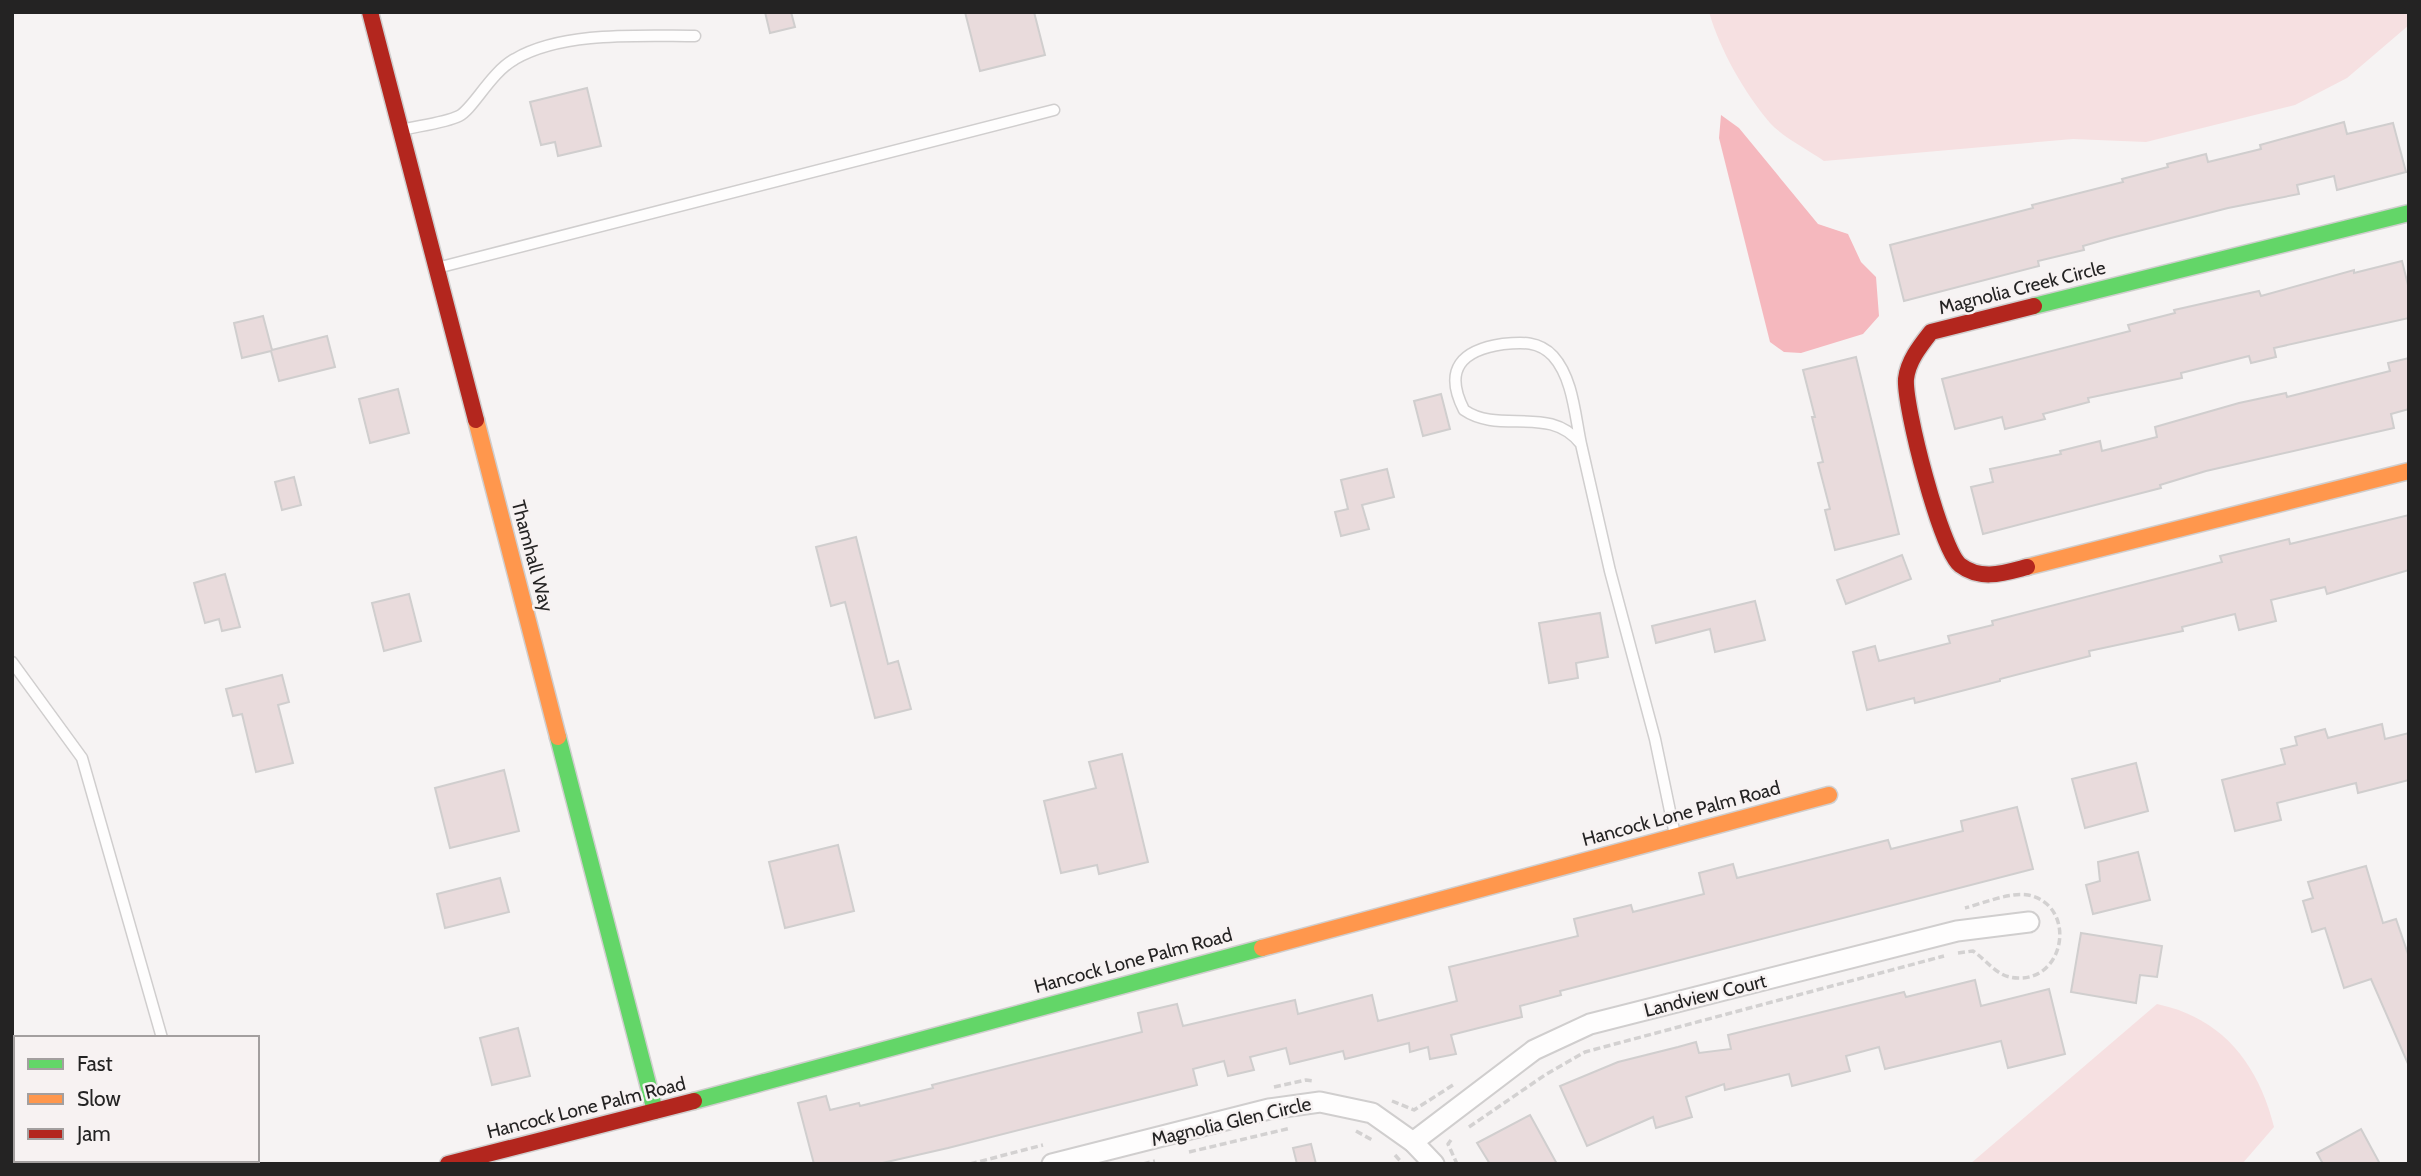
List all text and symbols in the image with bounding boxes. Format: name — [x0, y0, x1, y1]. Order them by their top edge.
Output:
street label: Magnolia Creek Circle — [1936, 256, 2108, 319]
street label: Thamhall Way — [507, 498, 559, 615]
street label: Hancock Lone Palm Road — [1580, 776, 1783, 851]
street label: Hancock Lone Palm Road — [1032, 923, 1235, 998]
street label: Landview Court — [1642, 969, 1769, 1022]
legend — [14, 1036, 259, 1162]
text: Fast — [77, 1051, 113, 1076]
street label: Hancock Lone Palm Road — [484, 1072, 688, 1143]
text: Slow — [77, 1086, 121, 1111]
street label: Magnolia Glen Circle — [1149, 1092, 1314, 1151]
text: Jam — [76, 1121, 111, 1146]

